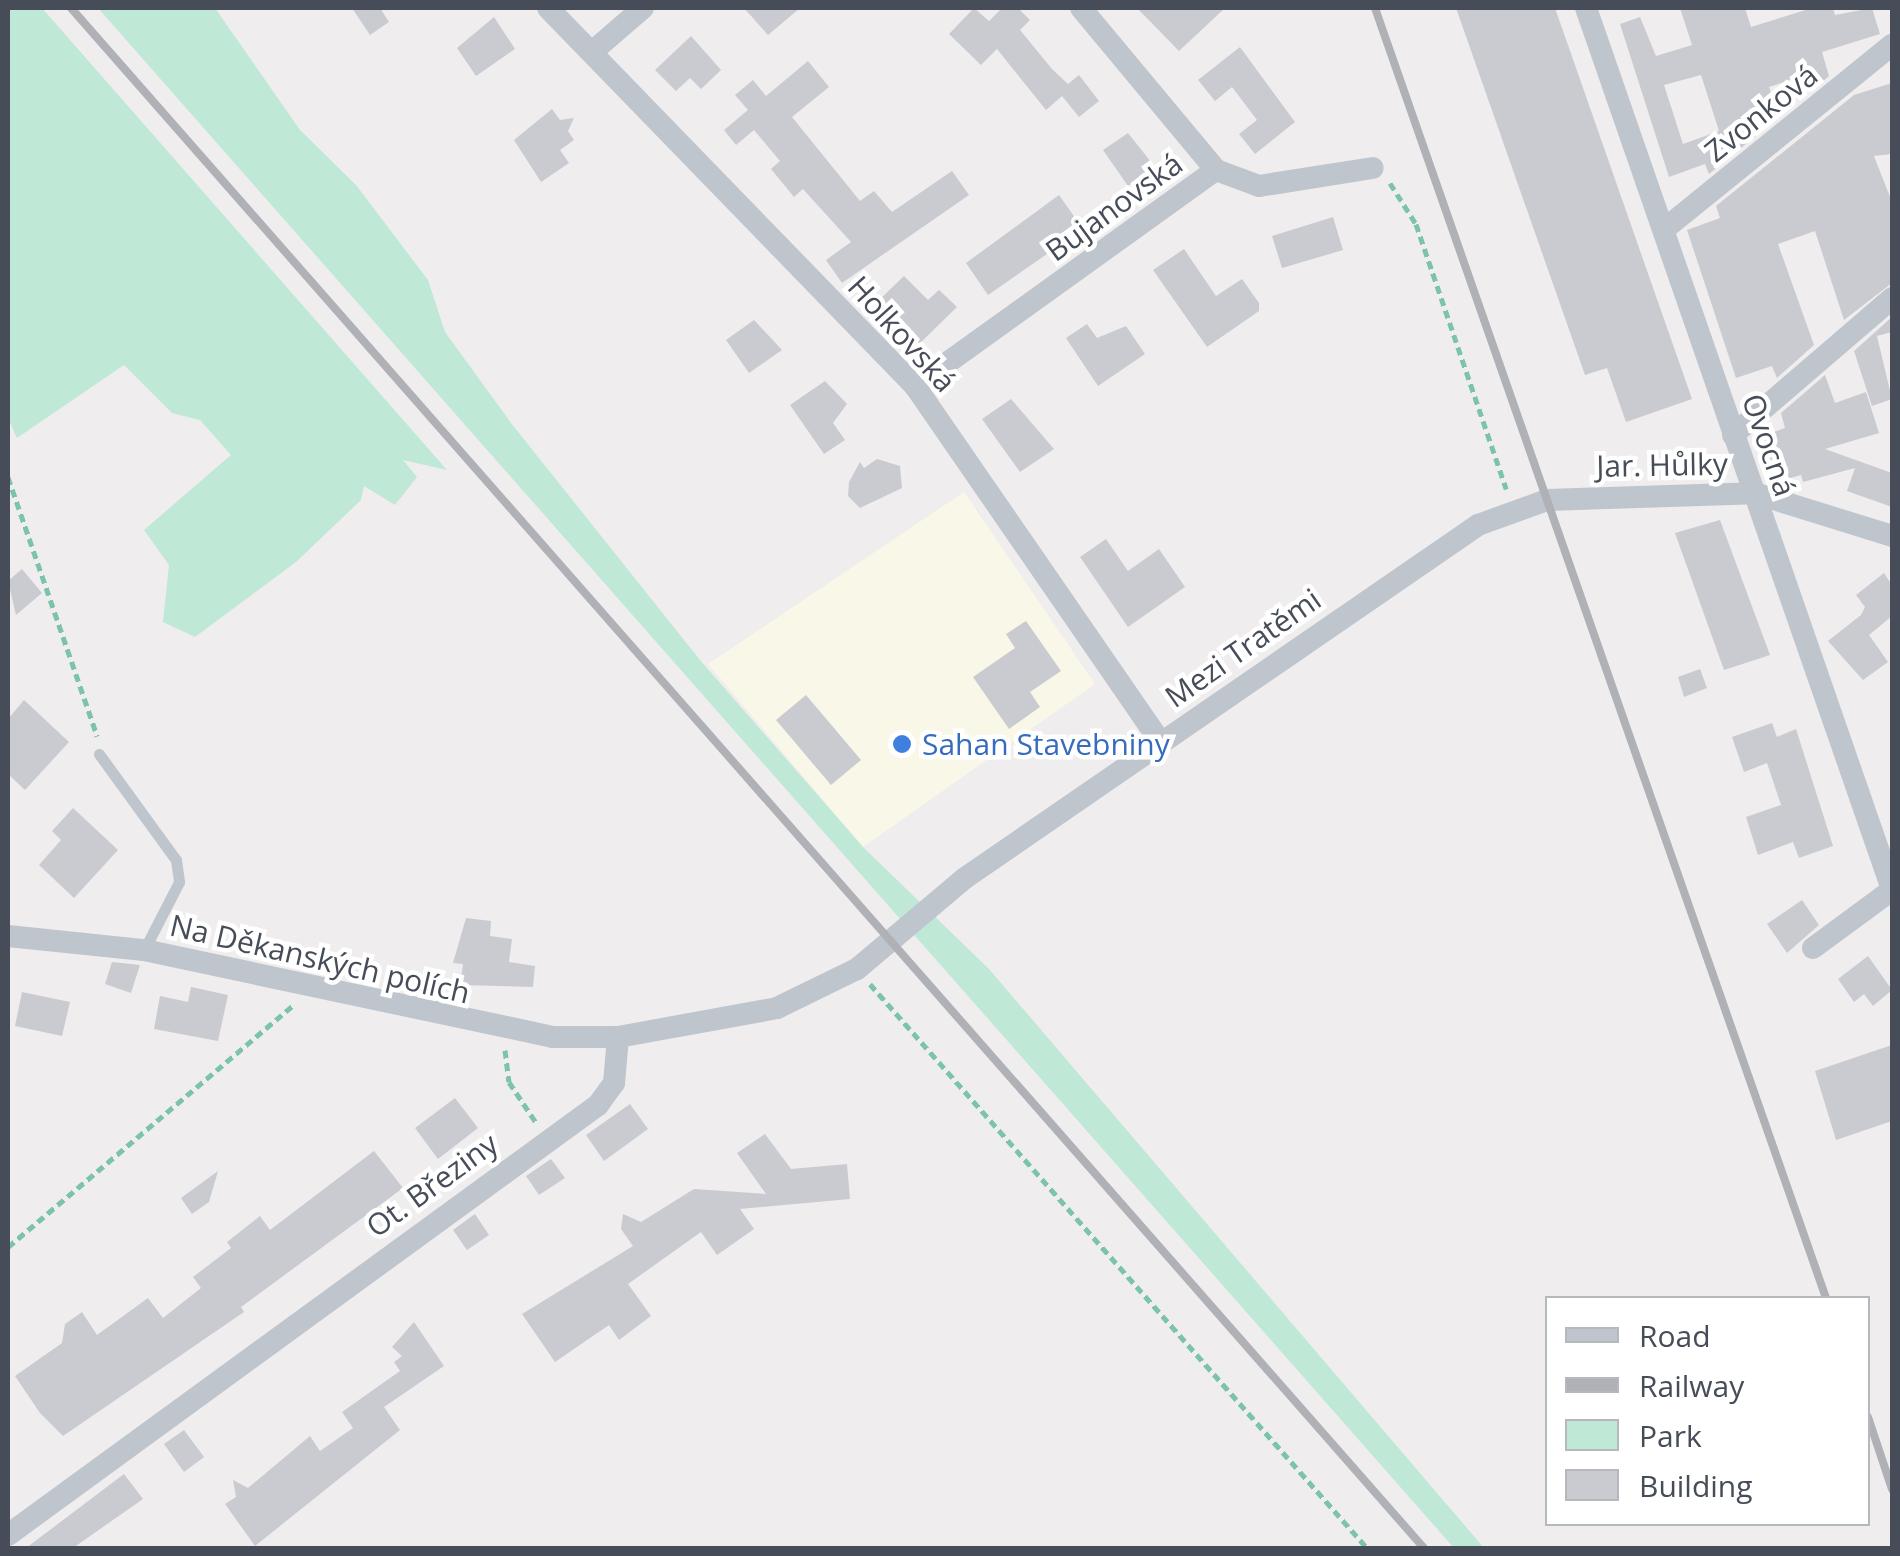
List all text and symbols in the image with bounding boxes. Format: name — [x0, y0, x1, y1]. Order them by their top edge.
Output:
street label: Zvonková — [1698, 57, 1824, 169]
street label: Bujanovská — [1039, 145, 1189, 269]
street label: Holkovská — [841, 269, 963, 399]
street label: Ovocná — [1735, 389, 1803, 501]
street label: Jar. Hůlky — [1596, 446, 1728, 484]
street label: Mezi Tratěmi — [1158, 581, 1328, 715]
place label: Sahan Stavebniny — [922, 726, 1170, 762]
marker: Sahan Stavebniny — [891, 733, 913, 755]
street label: Na Děkanských polích — [167, 907, 473, 1011]
street label: Ot. Březiny — [359, 1125, 505, 1245]
legend — [1545, 1296, 1870, 1526]
text: Road — [1639, 1315, 1711, 1356]
text: Railway — [1639, 1365, 1744, 1406]
text: Park — [1639, 1415, 1702, 1456]
text: Building — [1639, 1465, 1753, 1506]

